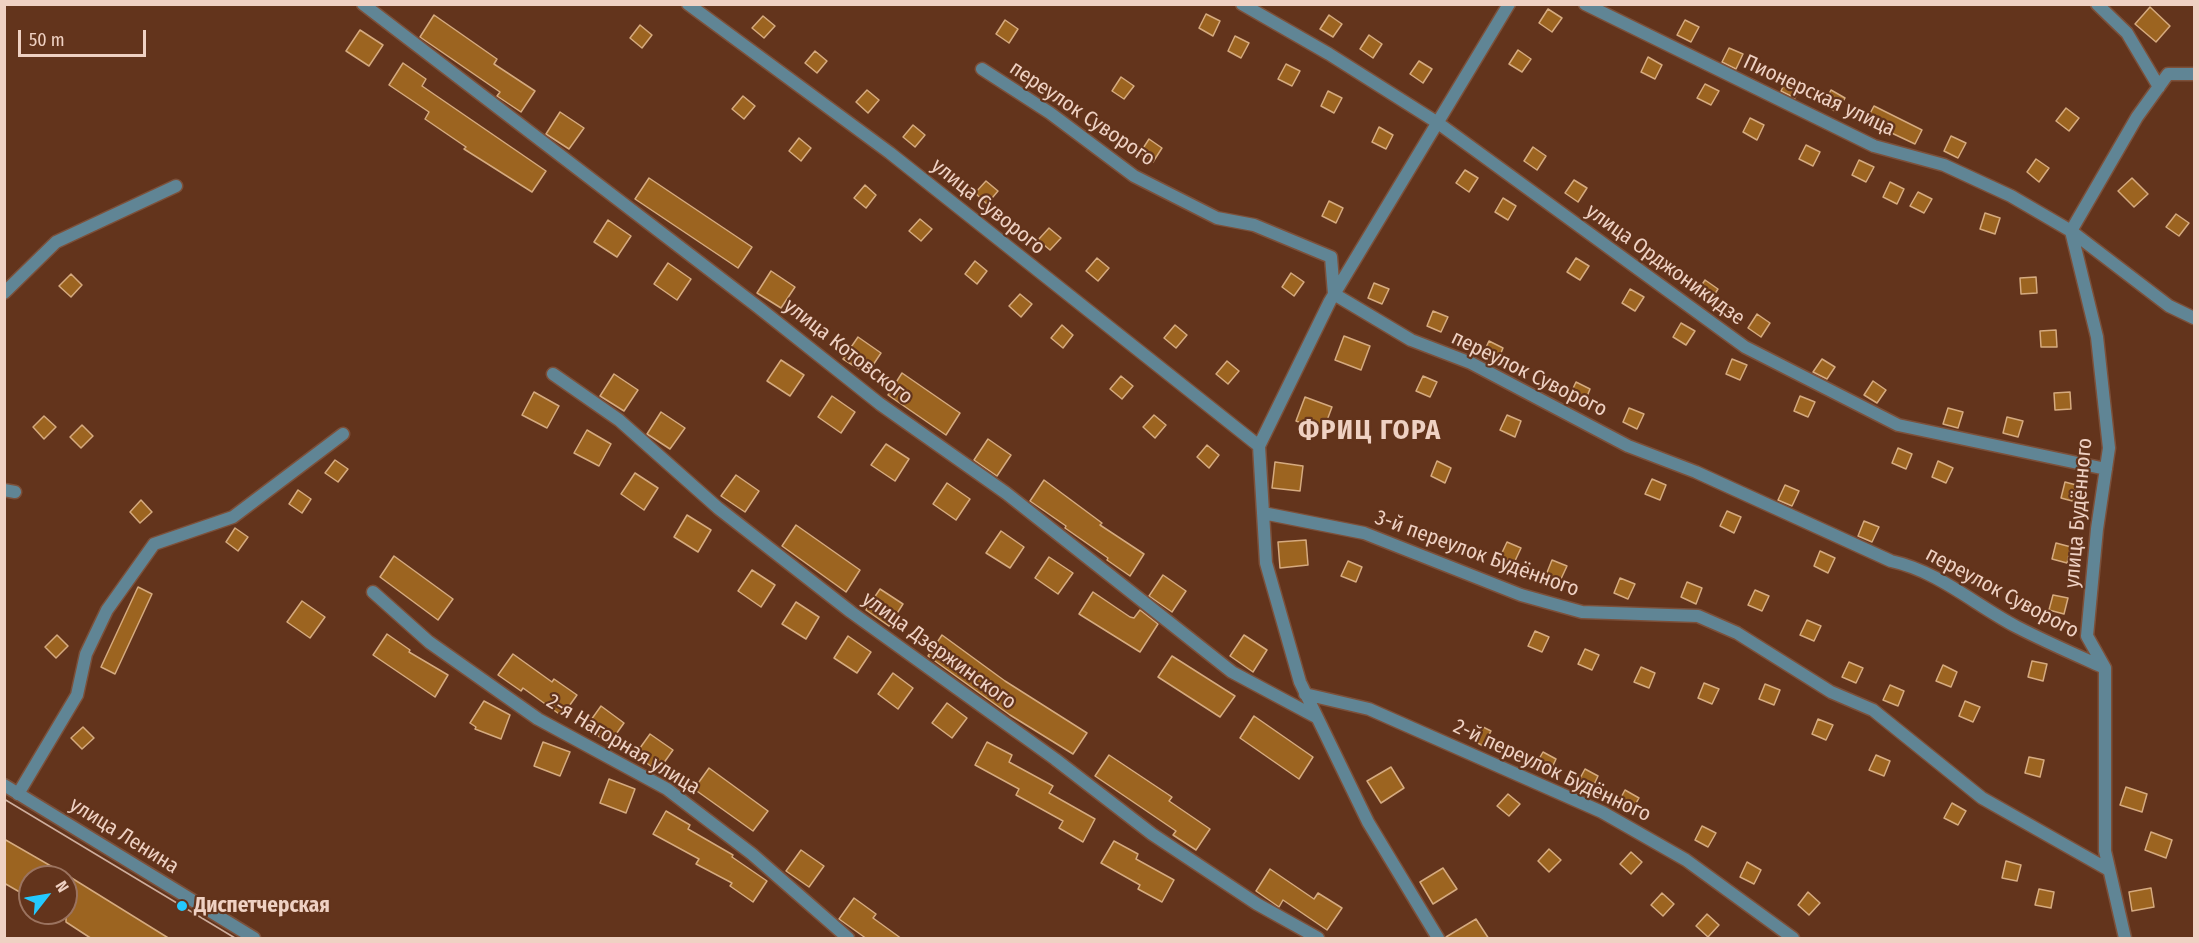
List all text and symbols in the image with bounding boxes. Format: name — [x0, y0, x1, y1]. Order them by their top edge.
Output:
scale bar — [21, 18, 148, 56]
text: 50 m — [29, 29, 65, 51]
street label: Пионерская улица — [1739, 50, 1899, 142]
street label: переулок Суворого — [1004, 56, 1160, 172]
street label: улица Суворого — [926, 153, 1050, 261]
street label: улица Орджоникидзе — [1581, 199, 1749, 331]
street label: улица Котовского — [778, 294, 918, 410]
street label: переулок Суворого — [1447, 325, 1611, 423]
district label: ФРИЦ ГОРА — [1298, 415, 1442, 447]
street label: улица Будённого — [2060, 437, 2098, 589]
street label: 3-й переулок Будённого — [1372, 505, 1582, 603]
street label: переулок Суворого — [1921, 542, 2083, 644]
street label: улица Дзержинского — [857, 587, 1021, 715]
street label: 2-я Нагорная улица — [542, 689, 704, 801]
street label: 2-й переулок Будённого — [1449, 714, 1655, 828]
street label: улица Ленина — [65, 792, 183, 880]
north arrow — [18, 865, 78, 925]
text: N — [52, 877, 73, 896]
place label: Диспетчерская — [194, 893, 330, 919]
marker: Диспетчерская — [175, 899, 189, 913]

